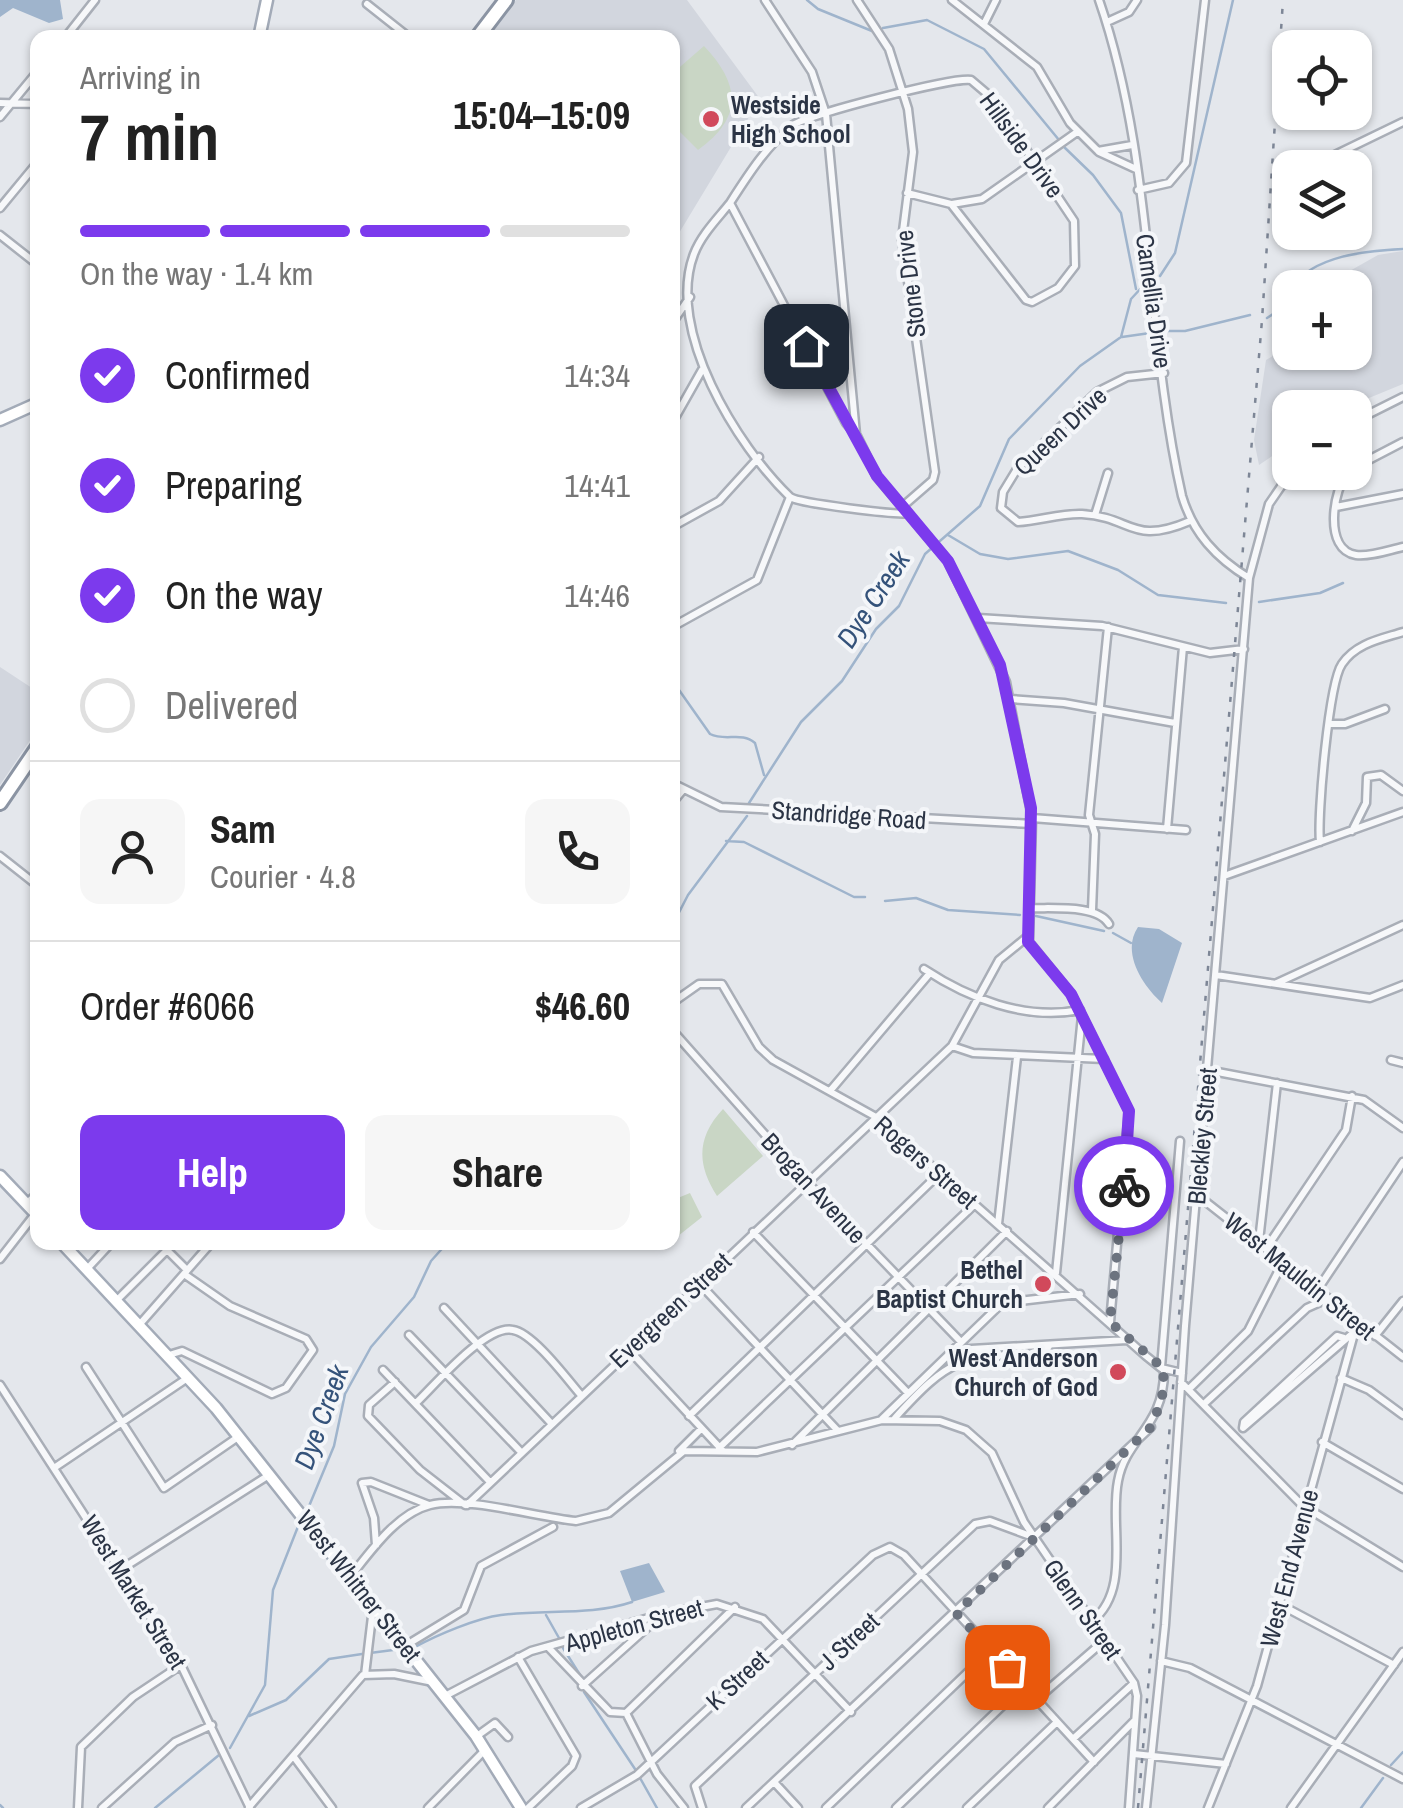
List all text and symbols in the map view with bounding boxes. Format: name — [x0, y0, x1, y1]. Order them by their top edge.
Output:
map controls — [1272, 30, 1372, 490]
button: locate — [1272, 30, 1372, 130]
text: Arriving in — [80, 56, 201, 99]
street label: Hillside Drive — [972, 85, 1072, 205]
place label: Westside High School — [731, 88, 851, 151]
text: 15:04–15:09 — [453, 90, 630, 141]
text: 7 min — [80, 93, 219, 180]
marker: Westside High School — [700, 108, 722, 130]
button: layers — [1272, 150, 1372, 250]
street label: Stone Drive — [887, 228, 933, 340]
street label: Camellia Drive — [1128, 232, 1180, 370]
text: On the way · 1.4 km — [80, 252, 313, 295]
button: + — [1272, 270, 1372, 370]
pin — [764, 304, 849, 389]
icon: home — [779, 319, 834, 374]
icon: check — [80, 348, 135, 403]
text: Confirmed — [165, 350, 310, 401]
text: 14:34 — [564, 354, 630, 397]
street label: Queen Drive — [1006, 379, 1114, 483]
button: − — [1272, 390, 1372, 490]
icon: check — [80, 458, 135, 513]
text: Preparing — [165, 460, 302, 511]
text: 14:41 — [564, 464, 630, 507]
water label: Dye Creek — [828, 542, 919, 655]
icon: check — [80, 568, 135, 623]
text: On the way — [165, 570, 323, 621]
text: 14:46 — [564, 574, 630, 617]
text: Delivered — [165, 680, 298, 731]
street label: Standridge Road — [770, 793, 928, 837]
button: person — [80, 799, 185, 904]
button: phone — [525, 799, 630, 904]
text: Sam — [210, 804, 276, 855]
text: Courier · 4.8 — [210, 855, 356, 898]
text: Order #6066 — [80, 981, 255, 1032]
text: $46.60 — [535, 981, 630, 1032]
street label: Bleckley Street — [1179, 1066, 1225, 1206]
street label: Rogers Street — [867, 1108, 985, 1217]
button: Help — [80, 1115, 345, 1230]
button: Share — [365, 1115, 630, 1230]
street label: Brogan Avenue — [754, 1125, 874, 1251]
courier — [1074, 1136, 1174, 1236]
icon: bike — [1097, 1159, 1152, 1214]
street label: West Mauldin Street — [1217, 1204, 1383, 1348]
street label: Evergreen Street — [602, 1245, 738, 1375]
place label: Bethel Baptist Church — [876, 1253, 1023, 1316]
marker: Bethel Baptist Church — [1032, 1273, 1054, 1295]
place label: West Anderson Church of God — [949, 1341, 1098, 1404]
water label: Dye Creek — [285, 1358, 358, 1474]
marker: West Anderson Church of God — [1107, 1361, 1129, 1383]
street label: West End Avenue — [1252, 1485, 1326, 1651]
street label: West Whitner Street — [289, 1503, 429, 1669]
street label: West Market Street — [73, 1509, 195, 1676]
street label: Glenn Street — [1036, 1552, 1130, 1666]
street label: Appleton Street — [560, 1590, 707, 1660]
street label: J Street — [812, 1604, 887, 1678]
pin — [965, 1625, 1050, 1710]
icon: bag — [980, 1640, 1035, 1695]
street label: K Street — [698, 1642, 776, 1718]

